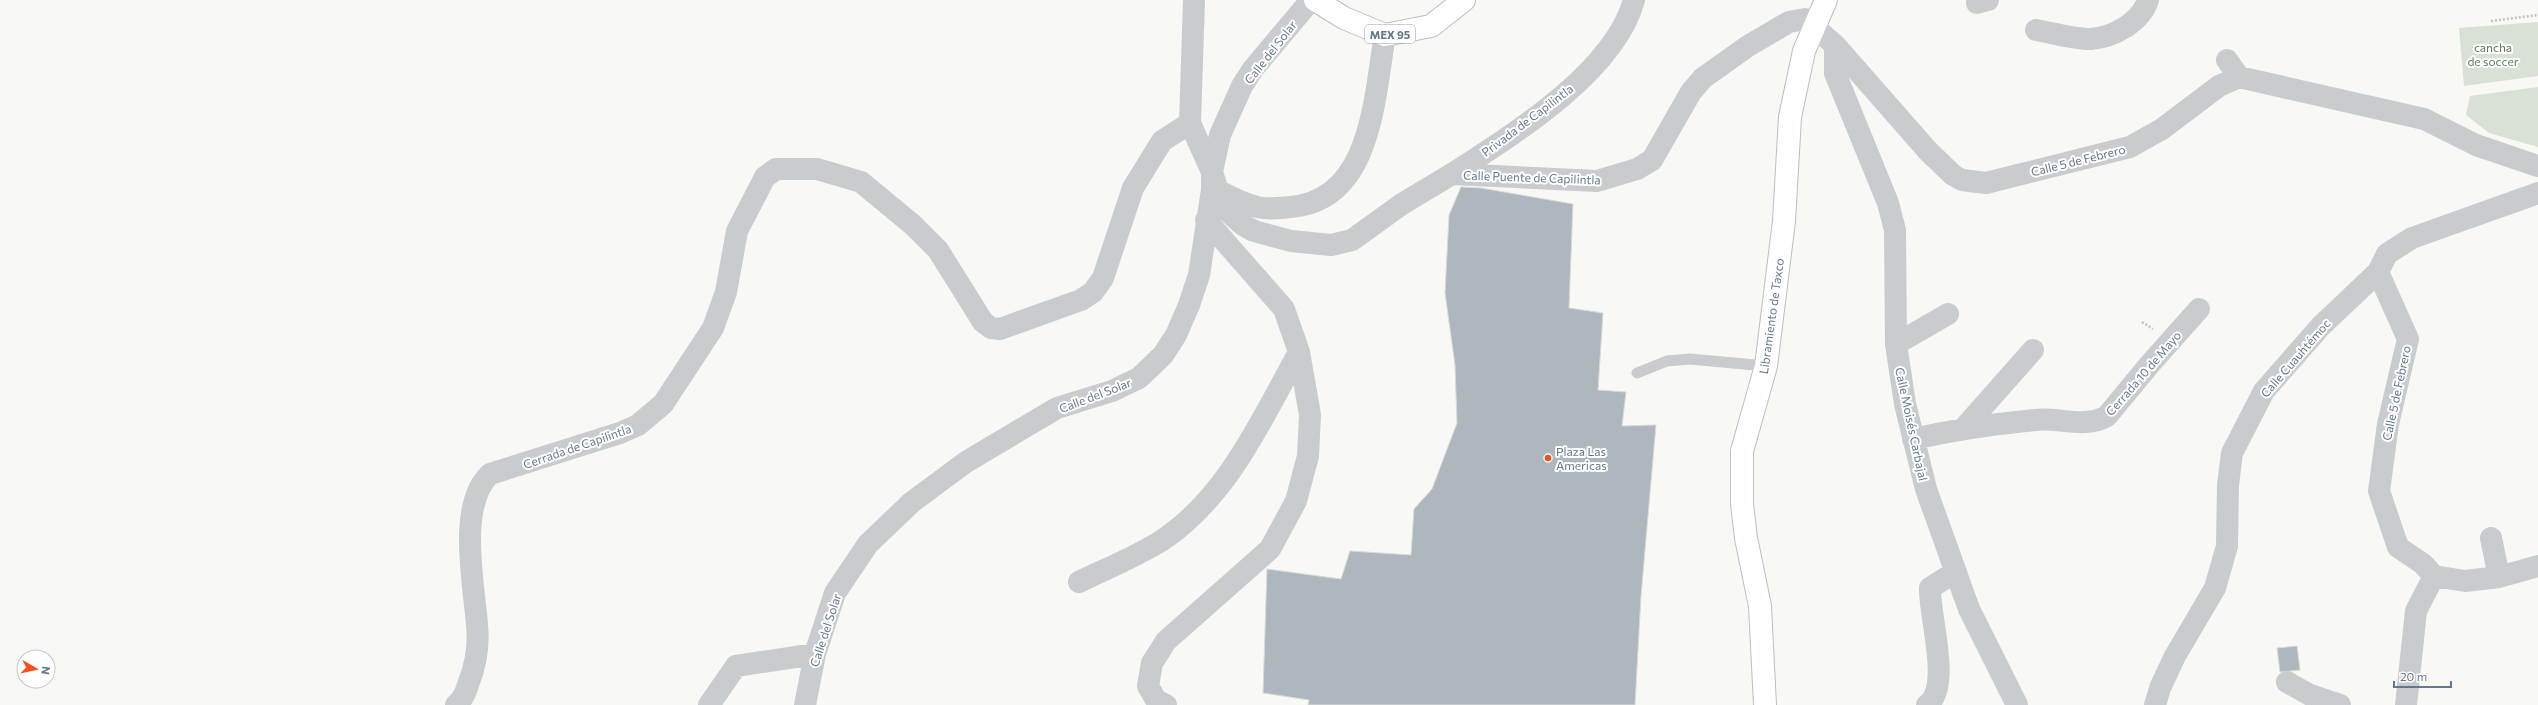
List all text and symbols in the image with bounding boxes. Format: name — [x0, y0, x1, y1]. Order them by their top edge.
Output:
street label: Calle del Solar — [1241, 18, 1299, 86]
road number: MEX 95 — [1365, 25, 1415, 43]
park label: cancha de soccer — [2467, 40, 2519, 68]
street label: Privada de Capilintla — [1479, 81, 1575, 159]
street label: Calle 5 de Febrero — [2029, 142, 2127, 178]
street label: Calle Puente de Capilintla — [1463, 168, 1601, 186]
street label: Libramiento de Taxco — [1756, 257, 1786, 375]
street label: Calle Cuauhtémoc — [2257, 316, 2333, 400]
street label: Cerrada 10 de Mayo — [2103, 328, 2183, 418]
street label: Calle 5 de Febrero — [2379, 344, 2413, 442]
street label: Calle Moisés Carbajal — [1893, 366, 1931, 482]
street label: Calle del Solar — [1057, 375, 1133, 415]
street label: Cerrada de Capilintla — [521, 421, 633, 471]
place label: Plaza Las Americas — [1556, 444, 1607, 472]
marker: Plaza Las Americas — [1543, 453, 1553, 463]
street label: Calle del Solar — [807, 591, 843, 668]
north arrow — [16, 649, 56, 689]
scale bar — [2394, 663, 2451, 689]
text: N — [39, 666, 53, 676]
text: 20 m — [2400, 669, 2427, 683]

